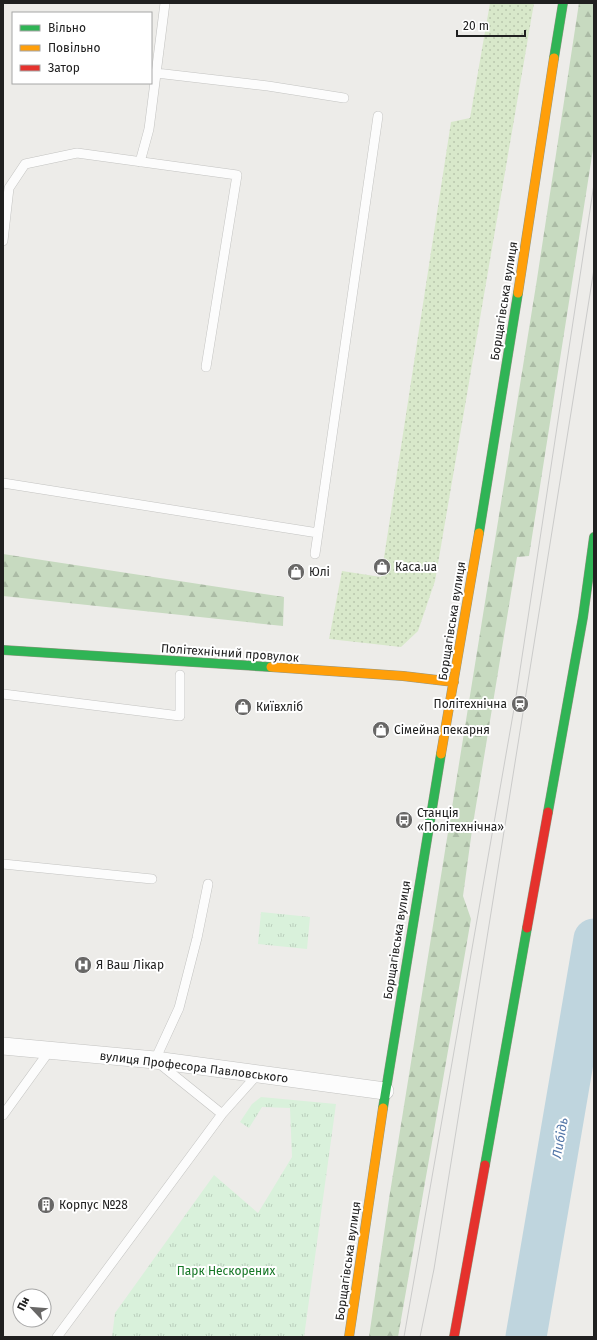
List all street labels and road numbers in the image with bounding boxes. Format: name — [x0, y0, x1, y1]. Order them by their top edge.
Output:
street label: Борщагівська вулиця — [488, 241, 520, 361]
street label: Борщагівська вулиця — [436, 561, 468, 681]
street label: Політехнічний провулок — [161, 641, 300, 665]
street label: Борщагівська вулиця — [381, 880, 413, 1000]
street label: вулиця Професора Павловського — [99, 1048, 289, 1086]
street label: Борщагівська вулиця — [333, 1201, 363, 1321]

